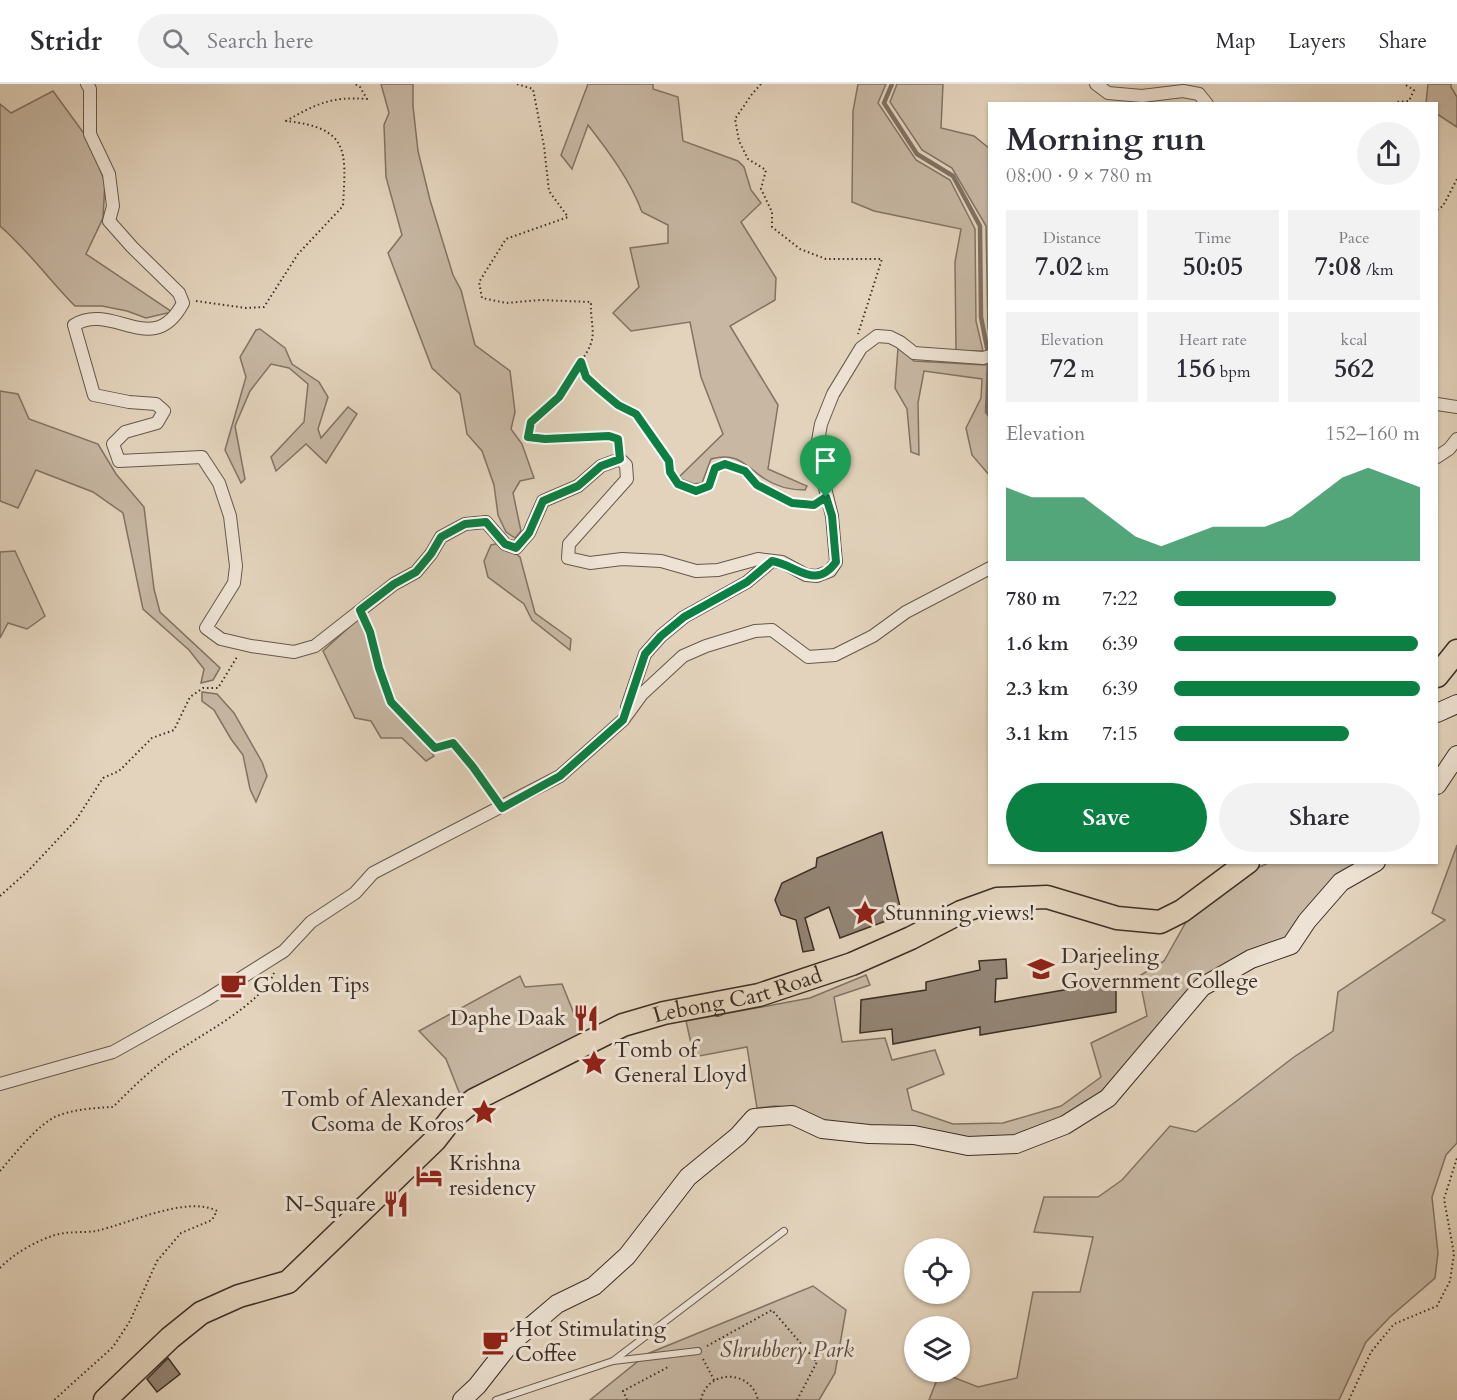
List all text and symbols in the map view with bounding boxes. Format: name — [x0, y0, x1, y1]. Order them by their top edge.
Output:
search box — [138, 14, 558, 68]
text: Stridr — [30, 22, 102, 60]
icon: search — [159, 25, 192, 58]
text: Search here — [207, 26, 314, 56]
text: Map — [1216, 27, 1256, 56]
text: Layers — [1289, 27, 1346, 56]
text: Share — [1379, 27, 1427, 56]
text: Morning run — [1006, 117, 1206, 162]
button: share — [1357, 122, 1420, 185]
text: 08:00 · 9 × 780 m — [1006, 162, 1152, 189]
text: Distance — [1043, 227, 1101, 249]
text: Time — [1194, 227, 1232, 249]
text: Pace — [1339, 227, 1369, 249]
text: 7.02 — [1035, 249, 1083, 284]
text: 50:05 — [1183, 249, 1243, 284]
text: 7:08 — [1314, 249, 1362, 284]
text: km — [1083, 259, 1109, 281]
text: /km — [1362, 259, 1394, 281]
text: Elevation — [1040, 329, 1104, 351]
text: Heart rate — [1179, 329, 1247, 351]
text: kcal — [1341, 329, 1367, 351]
text: 72 — [1050, 351, 1076, 386]
text: 156 — [1176, 351, 1216, 386]
text: 562 — [1334, 351, 1374, 386]
text: m — [1076, 361, 1094, 383]
text: bpm — [1216, 361, 1250, 383]
text: Elevation — [1006, 420, 1085, 447]
text: 152–160 m — [1325, 420, 1420, 447]
pin — [800, 435, 851, 497]
icon: arrive — [809, 444, 842, 477]
text: 780 m — [1006, 585, 1061, 612]
text: 7:22 — [1102, 585, 1138, 612]
text: 1.6 km — [1006, 630, 1069, 657]
text: 6:39 — [1102, 630, 1138, 657]
text: 2.3 km — [1006, 675, 1069, 702]
text: 6:39 — [1102, 675, 1138, 702]
text: 3.1 km — [1006, 720, 1069, 747]
text: 7:15 — [1102, 720, 1138, 747]
button: Save — [1006, 783, 1207, 852]
button: Share — [1219, 783, 1420, 852]
place icon: Stunning views! — [850, 898, 880, 928]
place label: Stunning views! — [885, 898, 1035, 928]
place label: Darjeeling Government College — [1061, 941, 1258, 996]
school or university icon: Darjeeling Government College — [1026, 954, 1056, 984]
street label: Lebong Cart Road — [649, 960, 826, 1031]
cafe icon: Golden Tips — [218, 970, 248, 1000]
place label: Golden Tips — [253, 970, 369, 1000]
place label: Daphe Daak — [450, 1003, 566, 1033]
restaurant icon: Daphe Daak — [571, 1003, 601, 1033]
place label: Tomb of General Lloyd — [614, 1035, 747, 1090]
place icon: Tomb of General Lloyd — [579, 1048, 609, 1078]
place label: Tomb of Alexander Csoma de Koros — [281, 1084, 465, 1139]
place icon: Tomb of Alexander Csoma de Koros — [469, 1097, 499, 1127]
place label: Krishna residency — [449, 1148, 537, 1203]
hotel icon: Krishna residency — [414, 1161, 444, 1191]
place label: N-Square — [285, 1189, 376, 1219]
restaurant icon: N-Square — [381, 1189, 411, 1219]
map controls — [904, 1238, 970, 1382]
button: locate — [904, 1238, 970, 1304]
place label: Hot Stimulating Coffee — [515, 1314, 667, 1369]
button: layers — [904, 1316, 970, 1382]
cafe icon: Hot Stimulating Coffee — [480, 1327, 510, 1357]
park label: Shrubbery Park — [720, 1335, 854, 1365]

